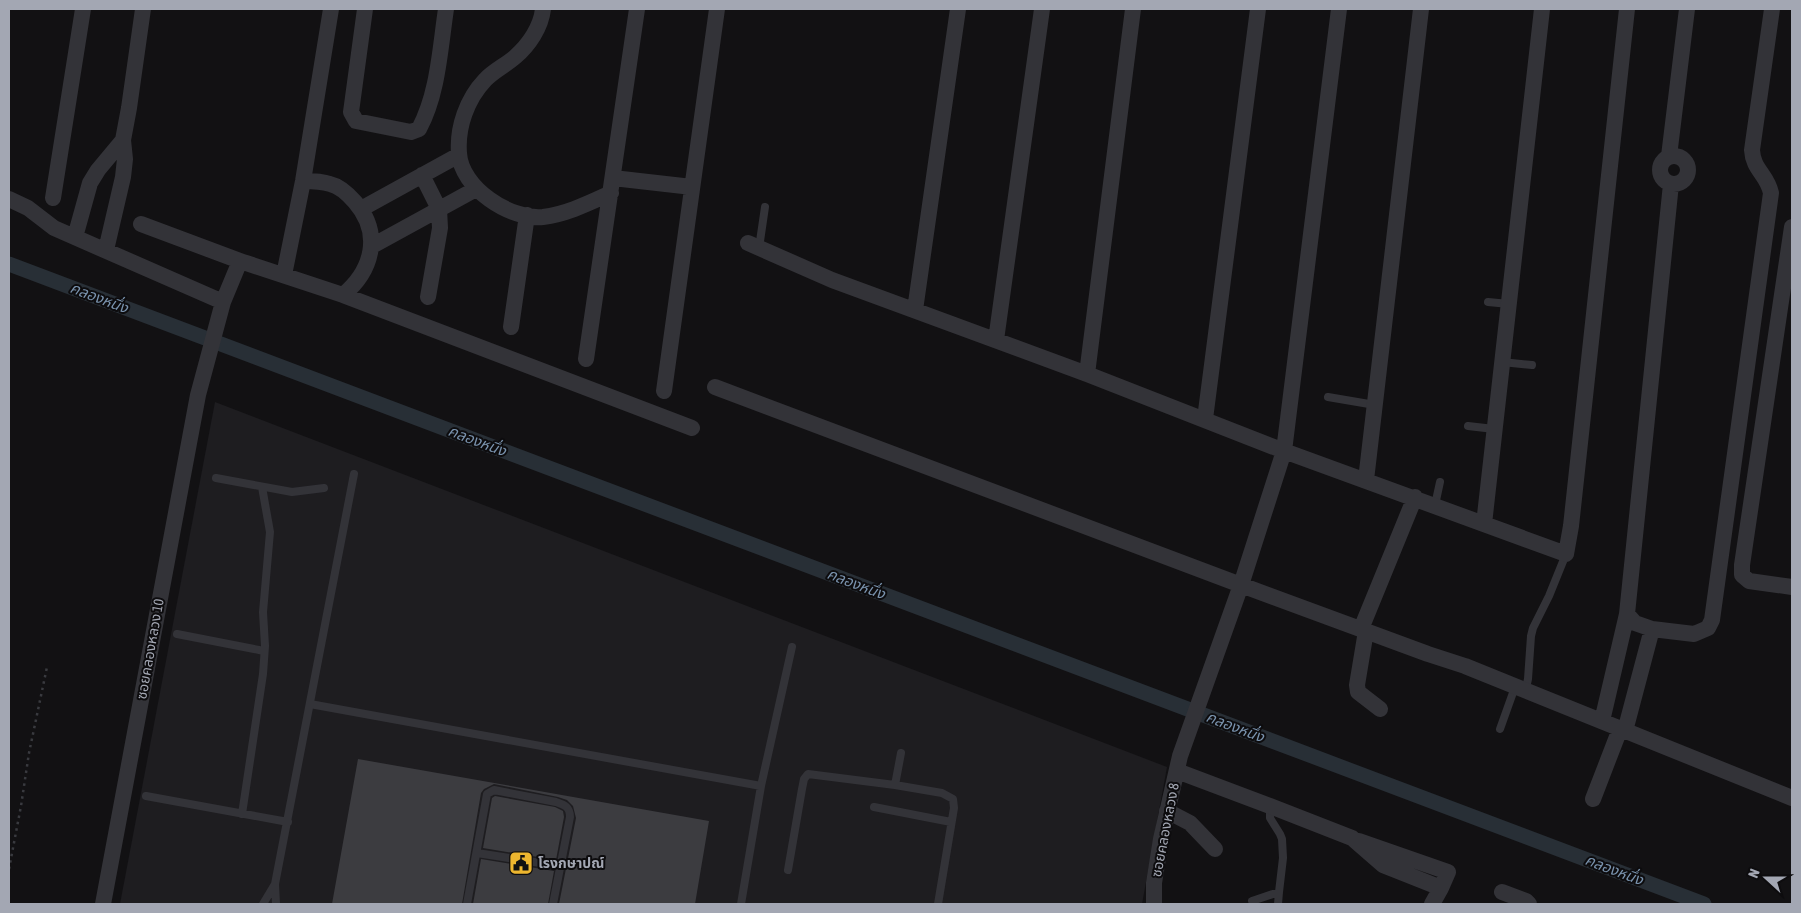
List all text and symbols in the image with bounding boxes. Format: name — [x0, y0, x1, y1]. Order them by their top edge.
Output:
water label: คลองหนึ่ง — [68, 277, 132, 317]
water label: คลองหนึ่ง — [446, 420, 510, 460]
water label: คลองหนึ่ง — [825, 563, 889, 603]
street label: ซอยคลองหลวง 10 — [133, 597, 167, 701]
water label: คลองหนึ่ง — [1204, 706, 1268, 746]
street label: ซอยคลองหลวง 8 — [1148, 781, 1182, 878]
water label: คลองหนึ่ง — [1583, 849, 1647, 889]
public building icon: โรงกษาปณ์ — [508, 850, 534, 876]
north arrow — [1741, 853, 1791, 903]
place label: โรงกษาปณ์ — [538, 855, 604, 871]
text: N — [1745, 867, 1763, 880]

